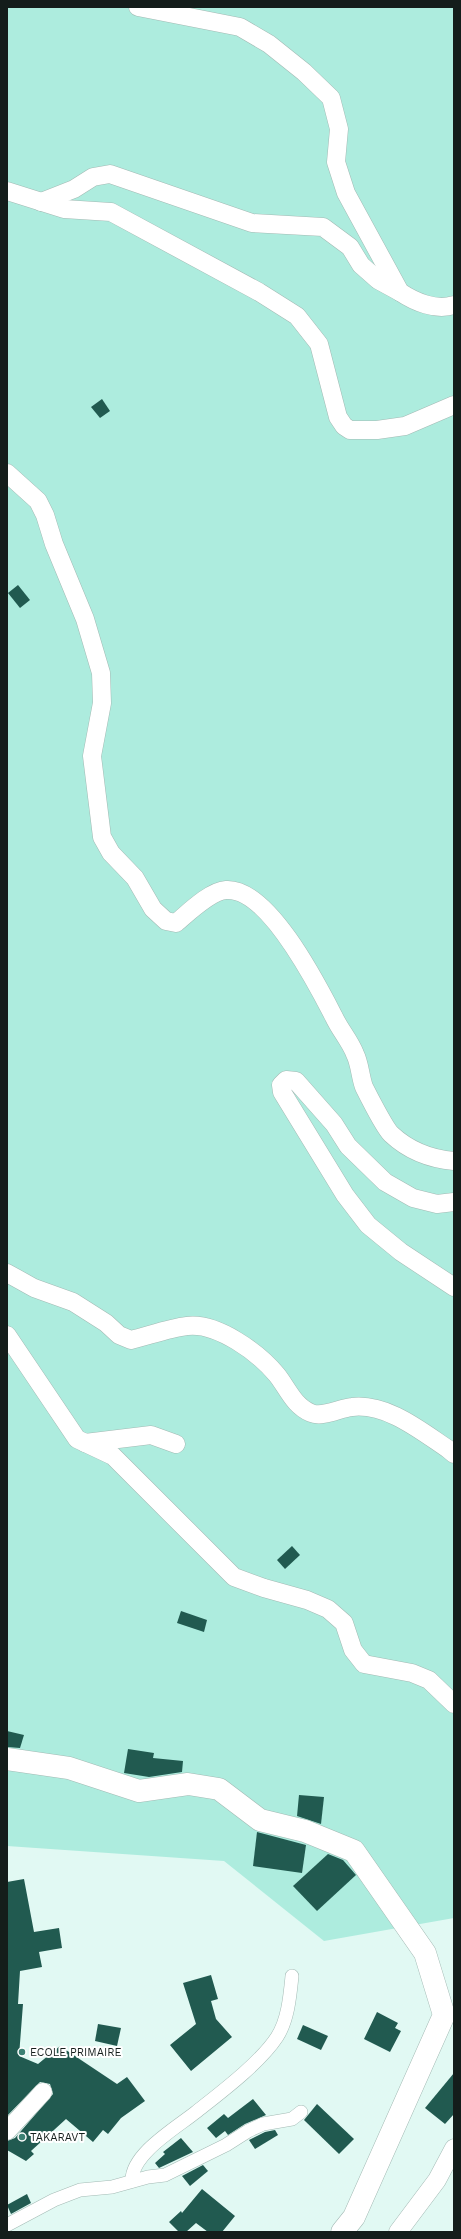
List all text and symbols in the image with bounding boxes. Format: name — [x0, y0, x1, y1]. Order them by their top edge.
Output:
place label: ECOLE PRIMAIRE — [30, 2046, 122, 2059]
marker: ECOLE PRIMAIRE — [17, 2047, 27, 2057]
place label: TAKARAVT — [30, 2131, 85, 2144]
marker: TAKARAVT — [17, 2132, 27, 2142]

